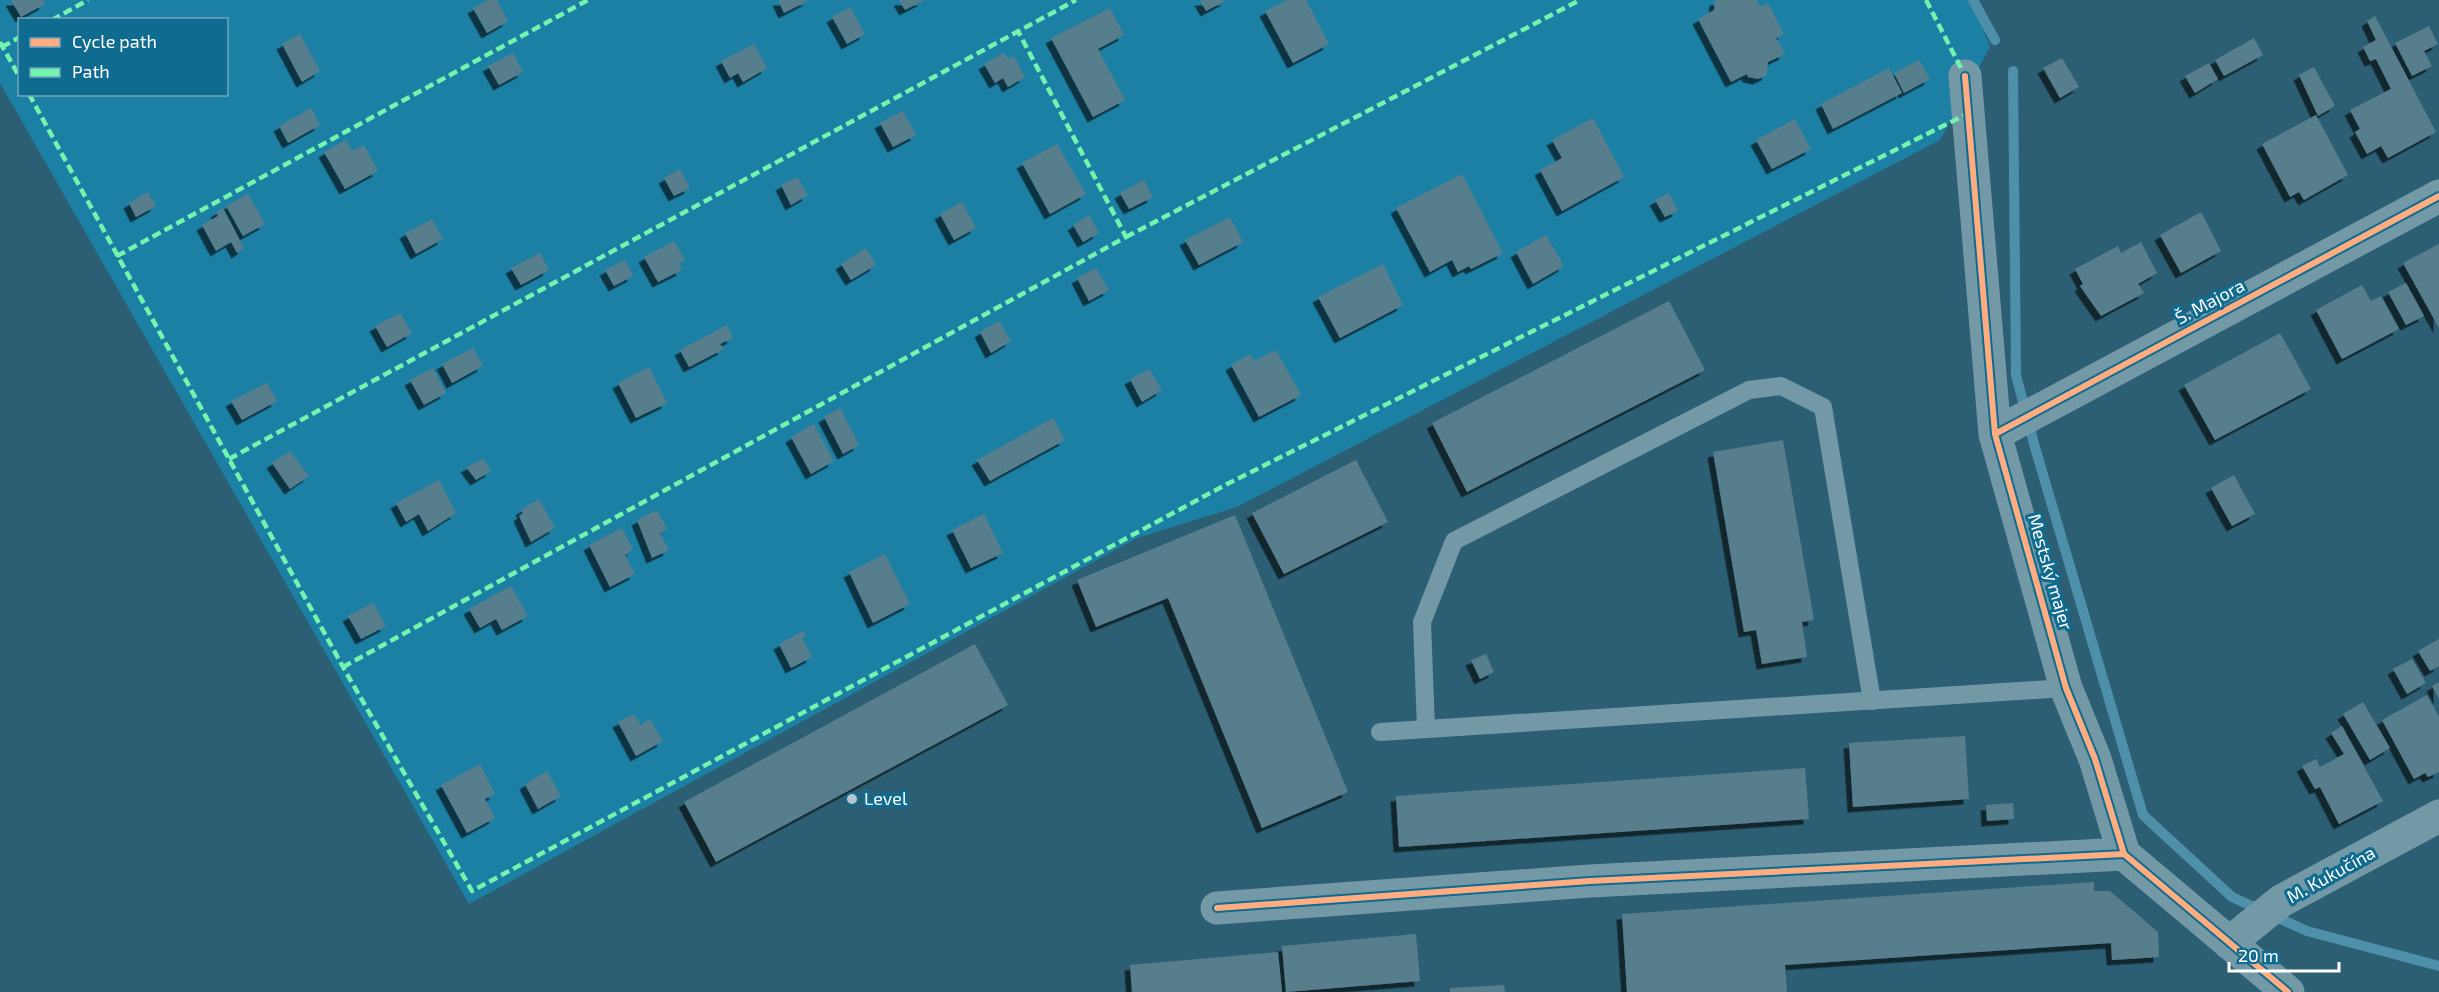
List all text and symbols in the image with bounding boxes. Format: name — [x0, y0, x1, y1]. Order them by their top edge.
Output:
legend — [18, 18, 228, 96]
text: Cycle path — [72, 30, 157, 52]
text: Path — [72, 60, 110, 82]
street label: Š. Majora — [2171, 274, 2248, 329]
street label: Mestský majer — [2024, 511, 2078, 632]
place label: Level — [864, 787, 908, 809]
marker: Level — [845, 792, 859, 806]
street label: M. Kukučína — [2282, 841, 2379, 907]
scale bar — [2229, 935, 2338, 973]
text: 20 m — [2238, 944, 2279, 966]

